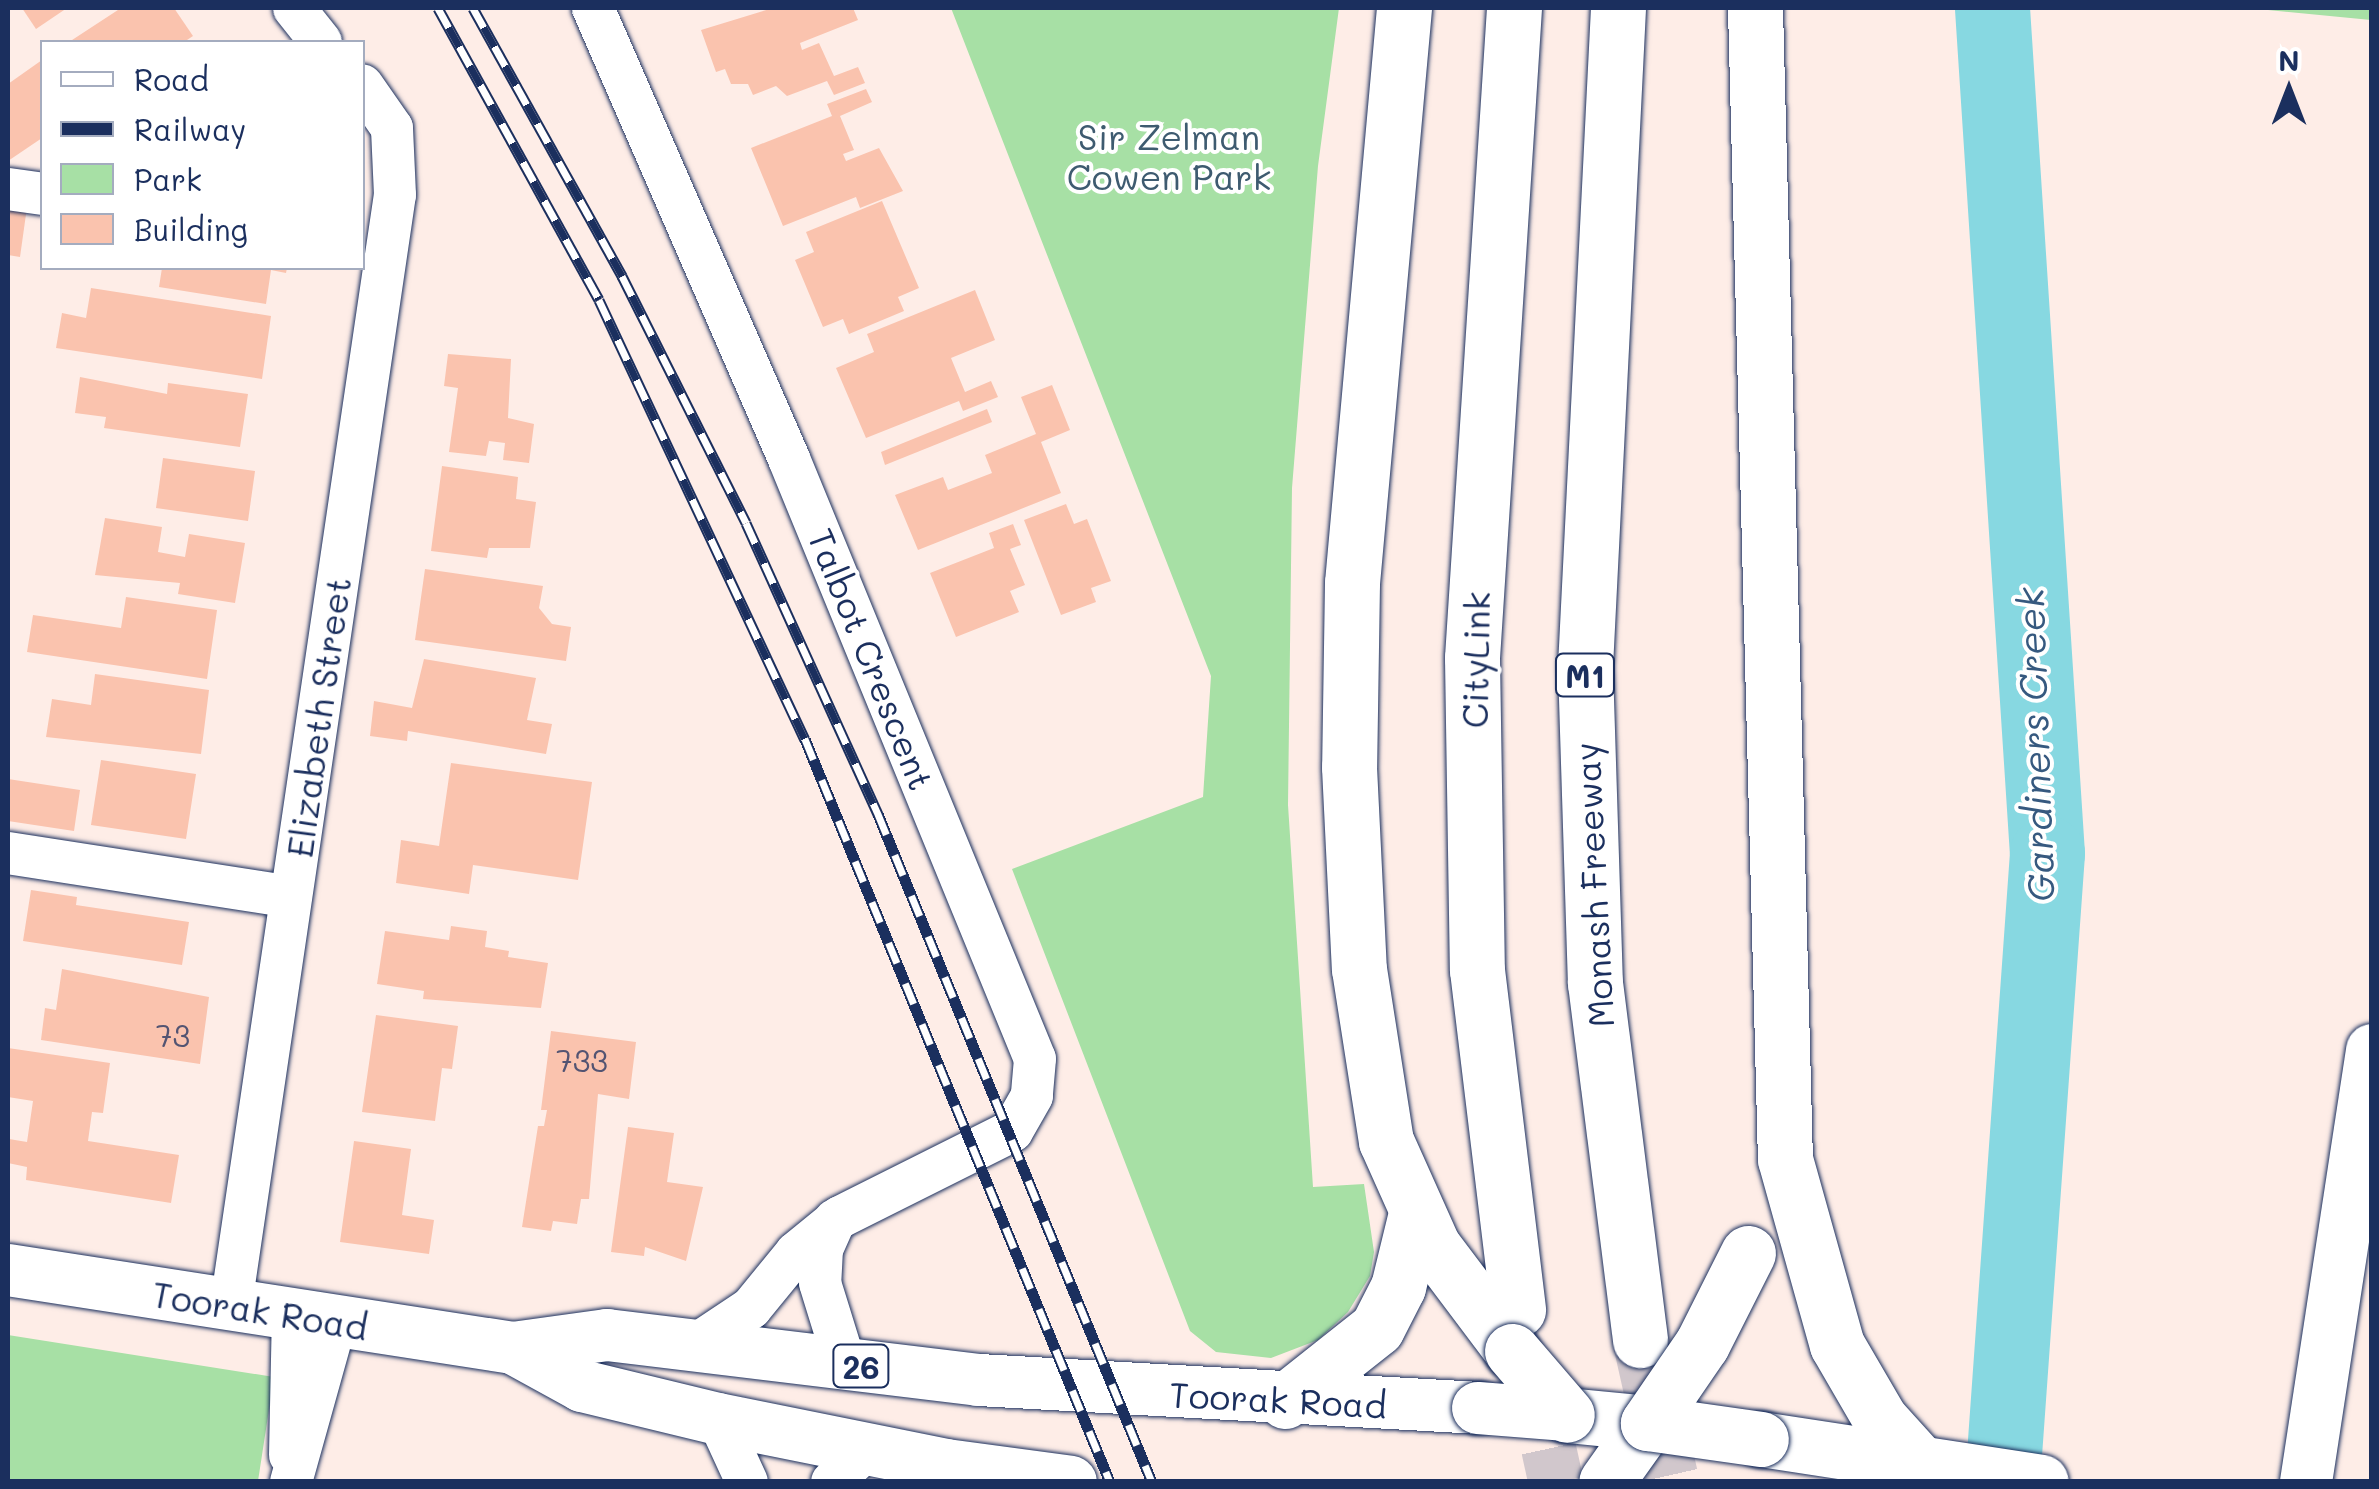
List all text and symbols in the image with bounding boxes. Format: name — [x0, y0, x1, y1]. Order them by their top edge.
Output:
legend — [40, 40, 365, 270]
north arrow — [2239, 40, 2339, 140]
text: N — [2278, 42, 2300, 78]
text: Road — [134, 59, 209, 99]
text: Railway — [134, 109, 246, 149]
park label: Sir Zelman Cowen Park — [1067, 115, 1271, 197]
text: Park — [134, 159, 202, 199]
text: Building — [134, 209, 248, 249]
street label: Talbot Crescent — [800, 522, 944, 796]
street label: Elizabeth Street — [278, 574, 358, 860]
water label: Gardiners Creek — [2007, 587, 2063, 903]
street label: CityLink — [1453, 591, 1497, 729]
road number: M1 — [1552, 648, 1618, 702]
street label: Monash Freeway — [1565, 741, 1621, 1029]
house number: 73 — [156, 1017, 190, 1053]
house number: 733 — [556, 1042, 608, 1078]
street label: Toorak Road — [149, 1272, 371, 1348]
road number: 26 — [831, 1339, 891, 1393]
street label: Toorak Road — [1168, 1372, 1388, 1426]

